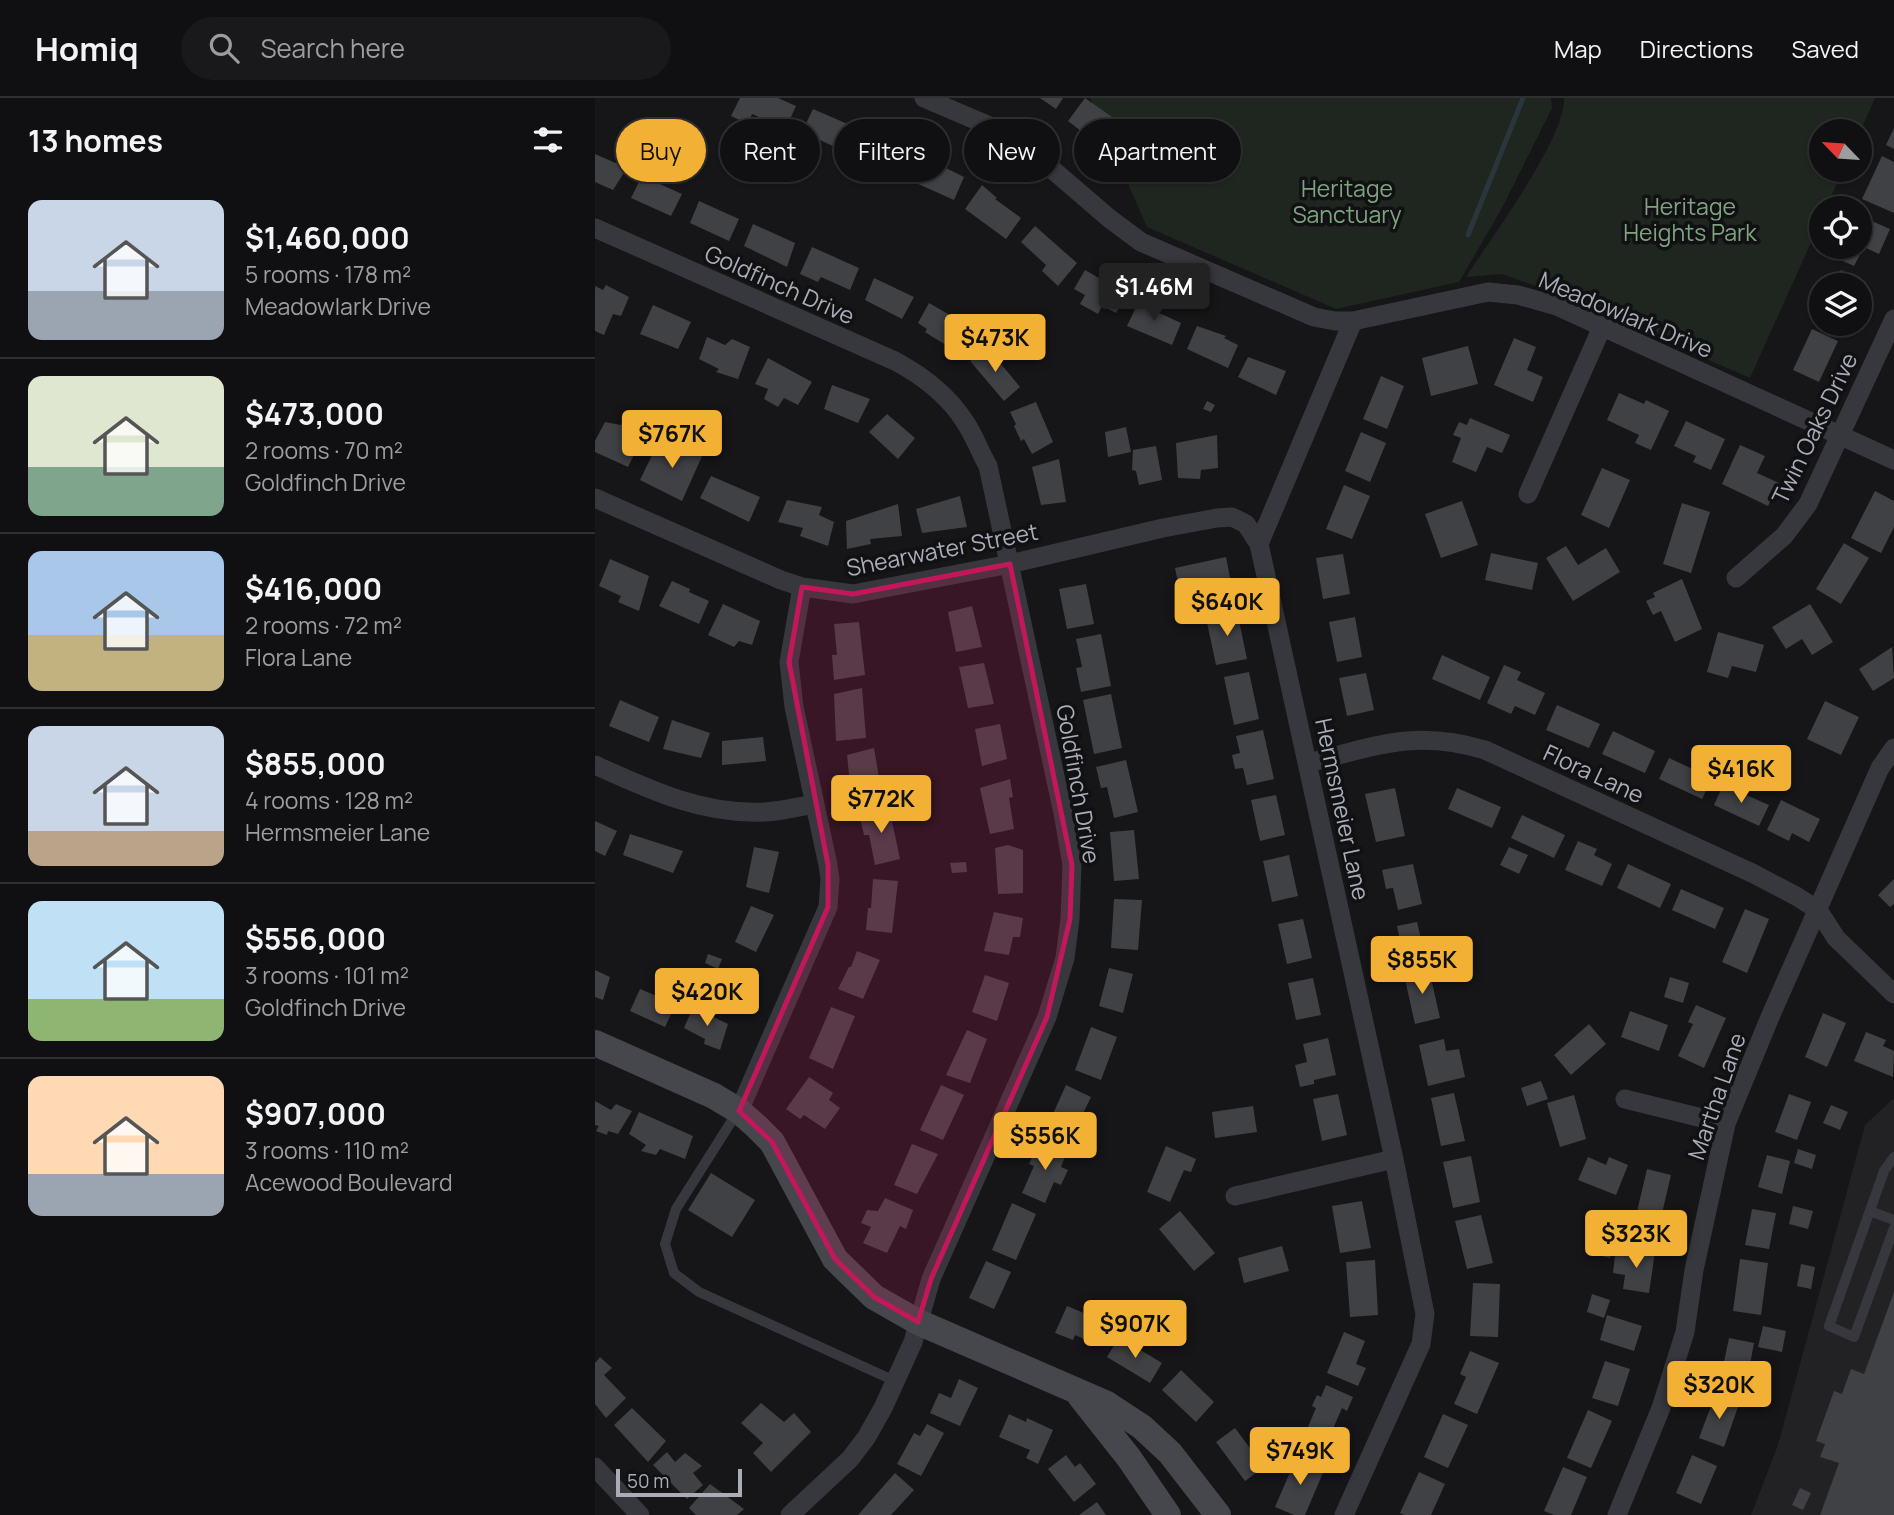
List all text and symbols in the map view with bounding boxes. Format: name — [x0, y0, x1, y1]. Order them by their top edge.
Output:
search box — [181, 17, 671, 80]
text: Homiq — [35, 26, 139, 71]
icon: search — [205, 29, 243, 67]
text: Search here — [261, 30, 405, 66]
text: Map — [1554, 32, 1602, 65]
text: Directions — [1640, 32, 1753, 65]
text: Saved — [1791, 32, 1859, 65]
chip: Buy — [616, 119, 706, 182]
chip: Rent — [720, 119, 820, 182]
chip: Filters — [834, 119, 950, 182]
chip: New — [964, 119, 1060, 182]
chip: Apartment — [1074, 119, 1241, 182]
north arrow — [1809, 119, 1873, 182]
map controls — [1809, 119, 1872, 336]
text: 13 homes — [28, 120, 163, 161]
icon: filters — [529, 121, 567, 159]
park label: Heritage Sanctuary — [1292, 172, 1402, 230]
park label: Heritage Heights Park — [1623, 190, 1757, 248]
button: locate — [1809, 196, 1872, 259]
text: $1,460,000 — [245, 217, 410, 258]
icon: home — [84, 228, 168, 312]
street label: Goldfinch Drive — [700, 237, 860, 331]
text: 5 rooms · 178 m² — [245, 258, 411, 290]
street label: Meadowlark Drive — [1534, 263, 1718, 365]
pin: $1.46M — [1097, 264, 1211, 323]
text: $1.46M — [1115, 270, 1193, 302]
button: layers — [1809, 273, 1872, 336]
text: Meadowlark Drive — [245, 290, 431, 322]
pin: $473K — [946, 314, 1044, 374]
text: $473K — [961, 321, 1029, 353]
street label: Twin Oaks Drive — [1764, 347, 1864, 509]
text: $473,000 — [245, 393, 384, 434]
icon: home — [84, 404, 168, 488]
pin: $767K — [623, 410, 721, 470]
text: $767K — [638, 417, 706, 449]
text: 2 rooms · 70 m² — [245, 434, 403, 466]
text: Goldfinch Drive — [245, 466, 406, 498]
street label: Shearwater Street — [843, 515, 1041, 583]
text: $416,000 — [245, 568, 382, 609]
pin: $640K — [1178, 578, 1276, 638]
icon: home — [84, 579, 168, 663]
text: $640K — [1191, 585, 1263, 617]
text: 2 rooms · 72 m² — [245, 609, 402, 641]
text: Flora Lane — [245, 641, 352, 673]
street label: Goldfinch Drive — [1049, 702, 1109, 866]
street label: Hermsmeier Lane — [1308, 715, 1378, 903]
street label: Flora Lane — [1539, 736, 1649, 810]
text: $855,000 — [245, 743, 386, 784]
pin: $416K — [1692, 746, 1790, 805]
text: $416K — [1707, 752, 1775, 784]
icon: home — [84, 754, 168, 838]
pin: $772K — [832, 776, 930, 835]
text: $772K — [847, 782, 915, 814]
text: 4 rooms · 128 m² — [245, 784, 413, 816]
text: Hermsmeier Lane — [245, 816, 430, 848]
text: $556,000 — [245, 918, 386, 959]
icon: home — [84, 929, 168, 1013]
pin: $855K — [1373, 936, 1471, 996]
text: $855K — [1387, 943, 1457, 975]
text: 3 rooms · 101 m² — [245, 959, 409, 991]
pin: $420K — [658, 968, 756, 1028]
text: $420K — [671, 975, 743, 1007]
text: Goldfinch Drive — [245, 991, 406, 1023]
street label: Martha Lane — [1679, 1028, 1753, 1164]
text: $907,000 — [245, 1093, 386, 1134]
icon: home — [84, 1104, 168, 1188]
pin: $556K — [996, 1112, 1094, 1172]
text: $556K — [1010, 1119, 1080, 1151]
text: 3 rooms · 110 m² — [245, 1134, 409, 1166]
text: Acewood Boulevard — [245, 1166, 453, 1198]
pin: $323K — [1587, 1210, 1685, 1270]
text: $323K — [1601, 1217, 1671, 1249]
pin: $907K — [1086, 1300, 1184, 1360]
text: $907K — [1099, 1307, 1171, 1339]
pin: $320K — [1670, 1362, 1768, 1421]
text: $320K — [1683, 1368, 1755, 1400]
pin: $749K — [1251, 1428, 1349, 1487]
text: $749K — [1266, 1434, 1334, 1466]
scale bar — [616, 1466, 742, 1498]
text: 50 m — [627, 1468, 669, 1494]

